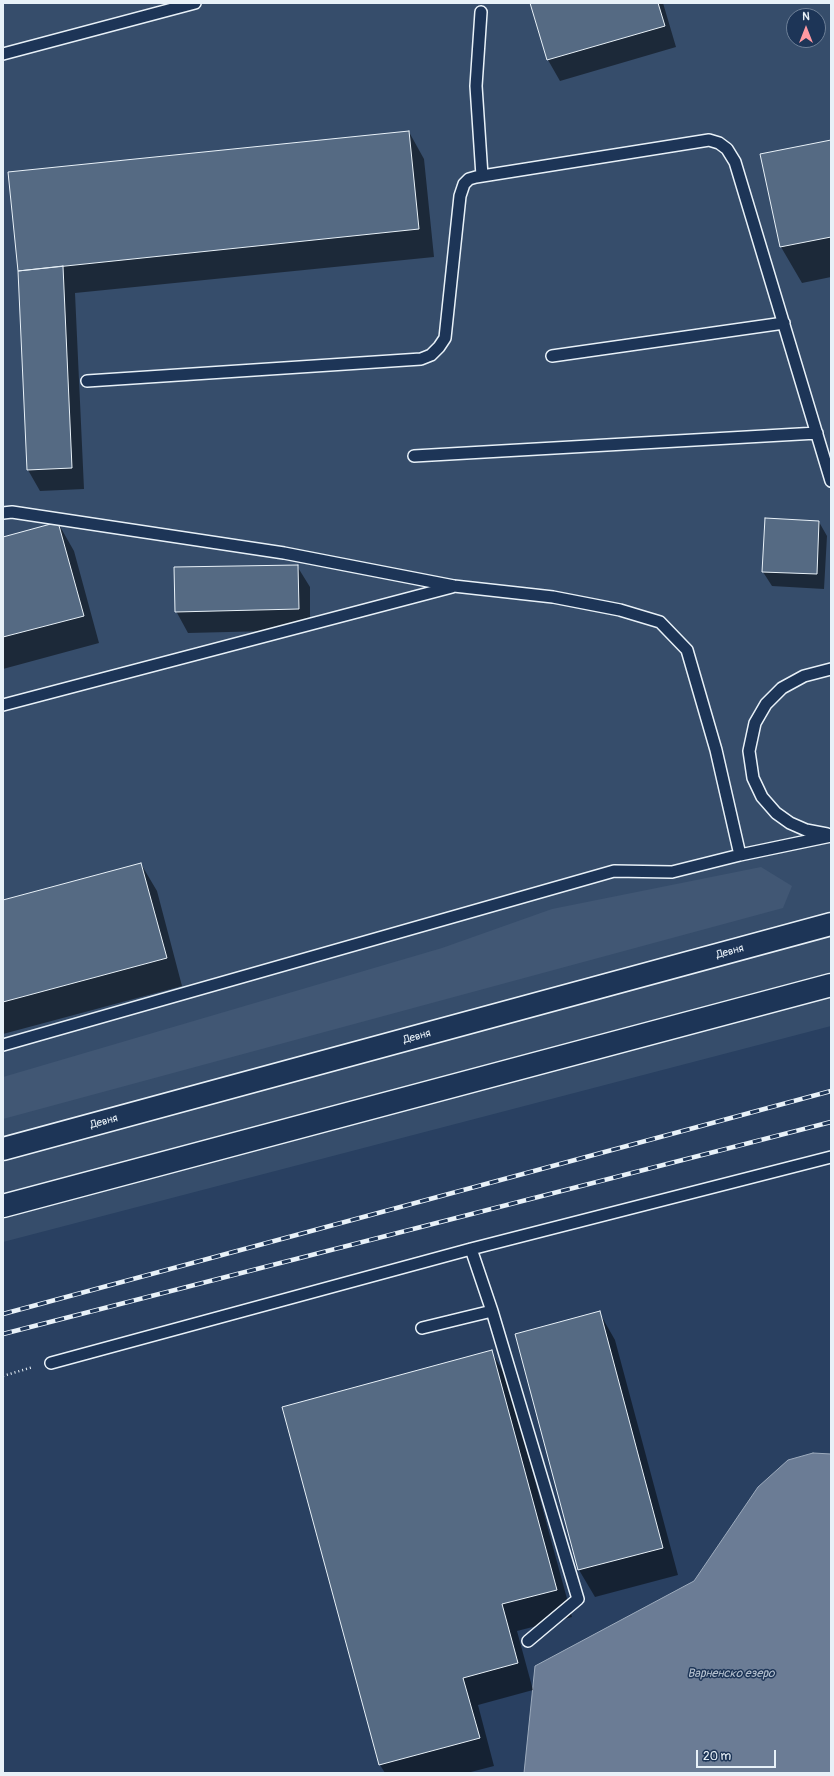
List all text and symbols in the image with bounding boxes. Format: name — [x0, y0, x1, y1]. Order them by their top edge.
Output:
north arrow — [786, 8, 826, 48]
text: N — [802, 10, 810, 23]
street label: Девня — [715, 942, 745, 962]
street label: Девня — [402, 1027, 432, 1047]
street label: Девня — [89, 1112, 119, 1132]
water label: Варненско езеро — [688, 1667, 774, 1681]
scale bar — [698, 1742, 778, 1768]
text: 20 m — [703, 1749, 731, 1764]

